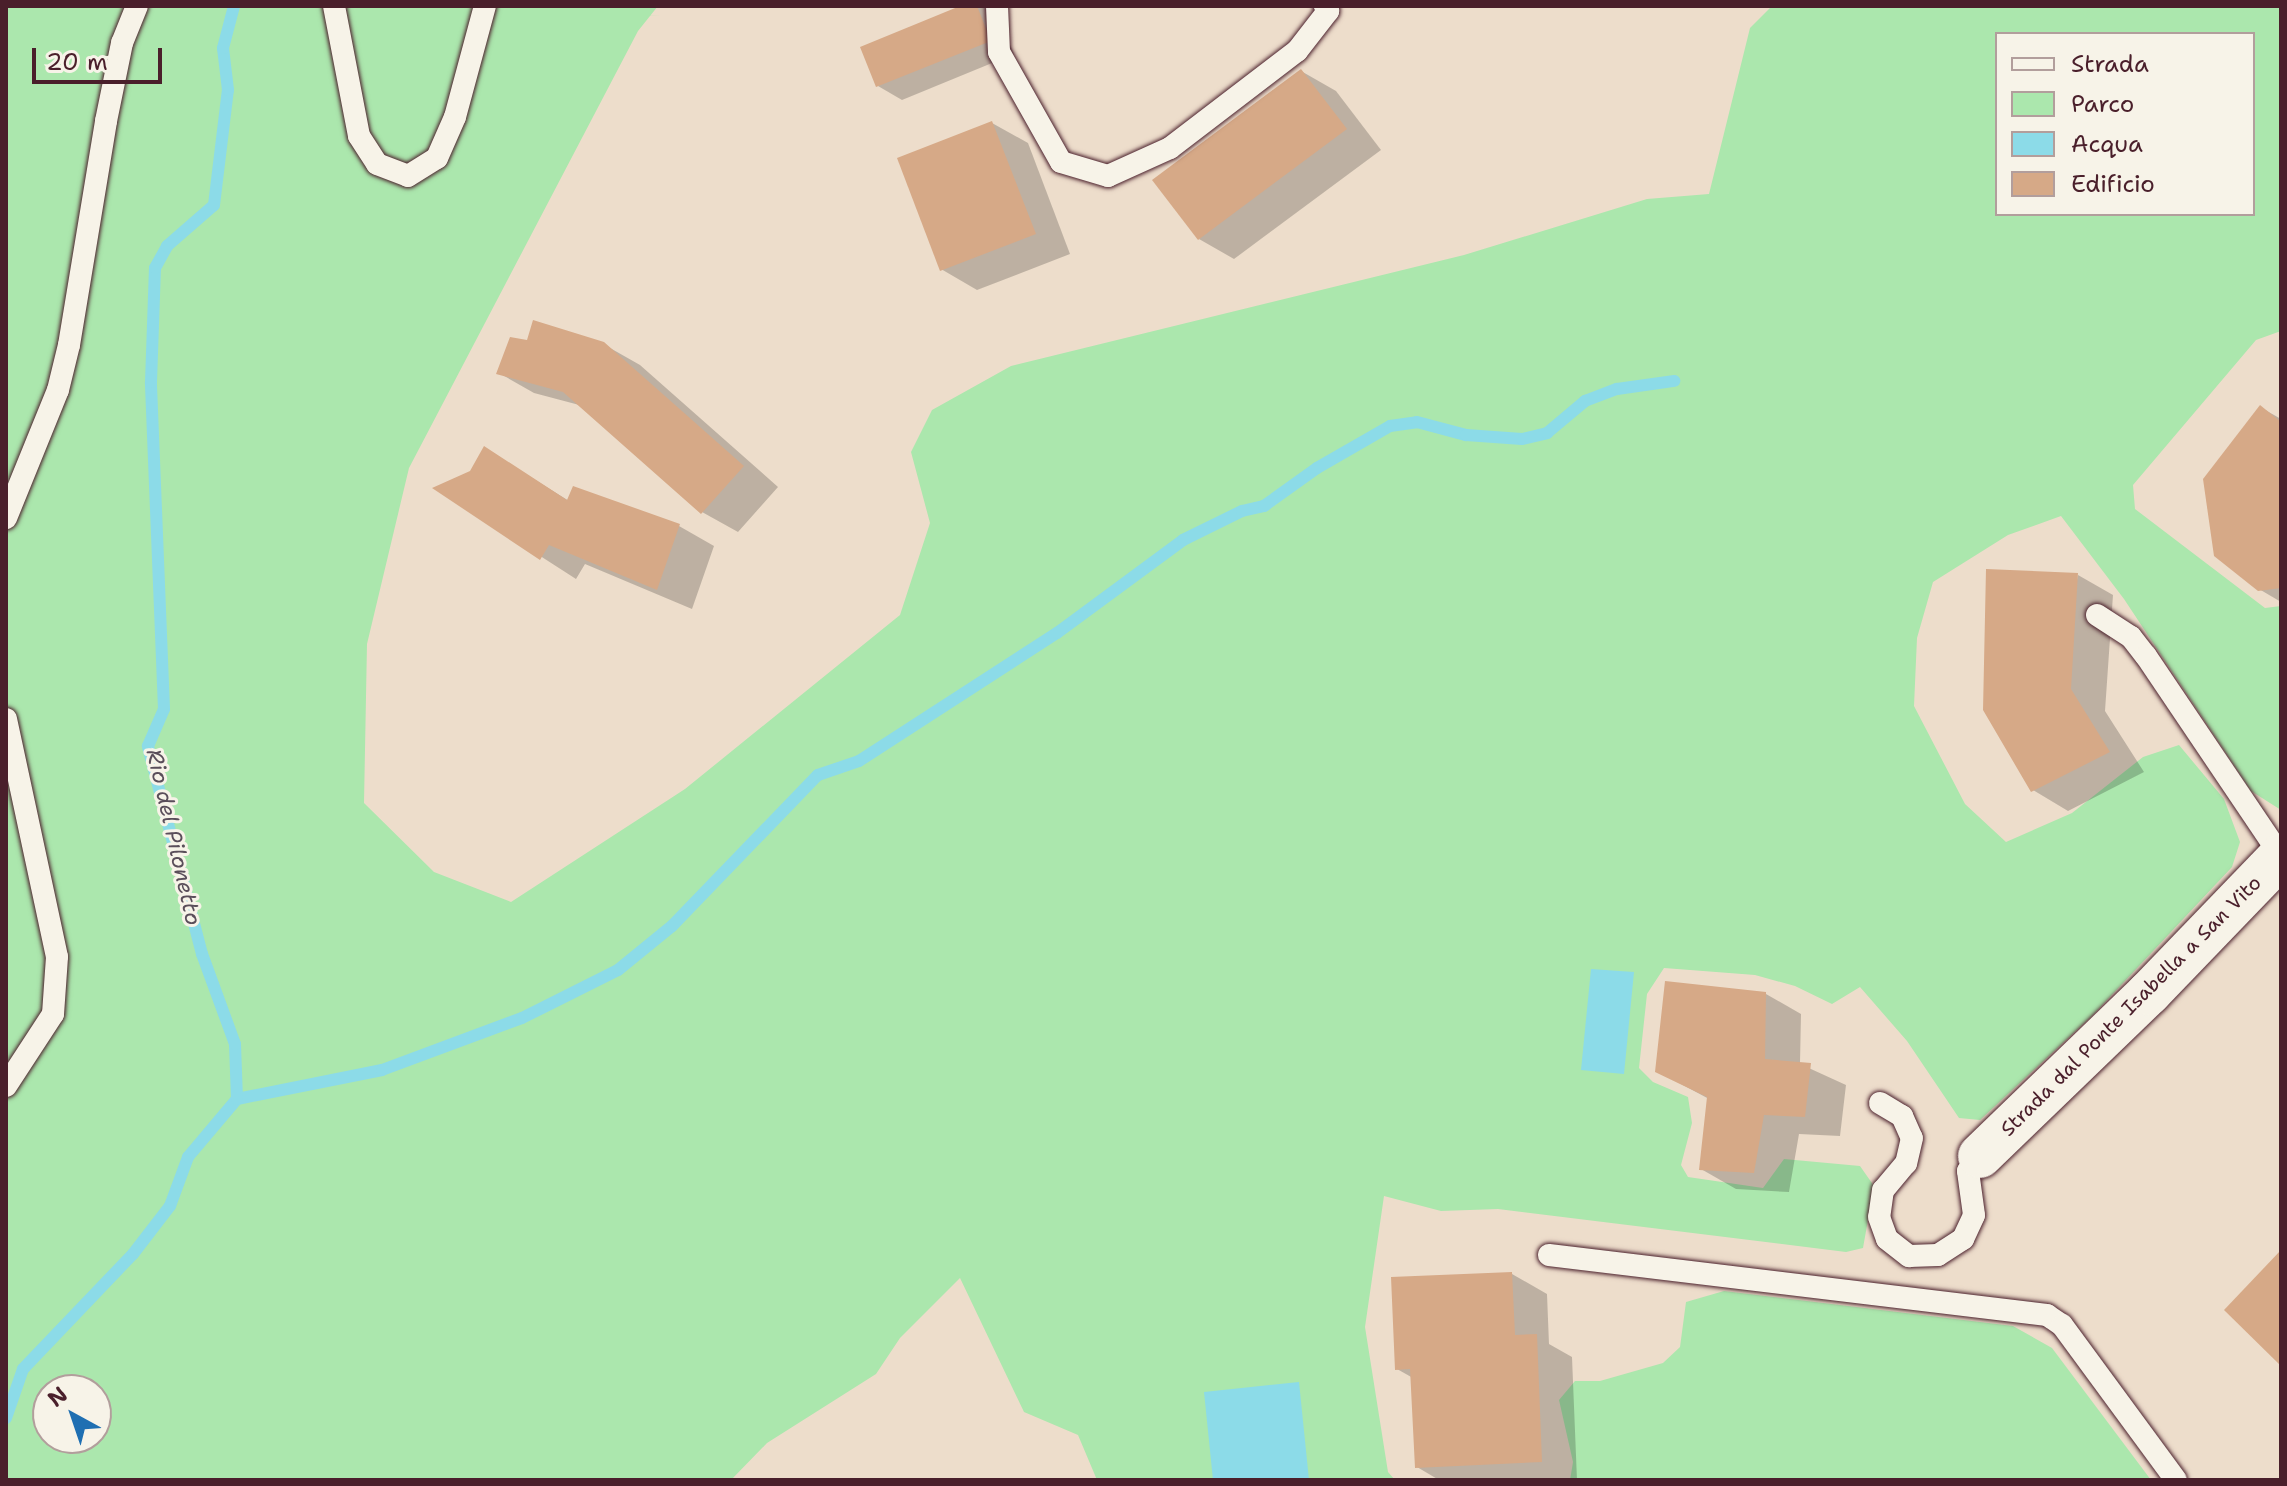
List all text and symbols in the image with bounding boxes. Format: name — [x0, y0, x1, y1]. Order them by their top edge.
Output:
scale bar — [36, 32, 166, 82]
legend — [1995, 32, 2255, 216]
text: 20 m — [46, 46, 108, 78]
text: Strada — [2071, 48, 2149, 80]
text: Parco — [2071, 88, 2134, 120]
text: Acqua — [2071, 128, 2143, 160]
text: Edificio — [2071, 168, 2155, 200]
water label: Rio del Pilonetto — [141, 746, 207, 928]
street label: Strada dal Ponte Isabella a San Vito — [1996, 871, 2266, 1141]
north arrow — [32, 1374, 112, 1454]
text: N — [42, 1380, 74, 1413]

